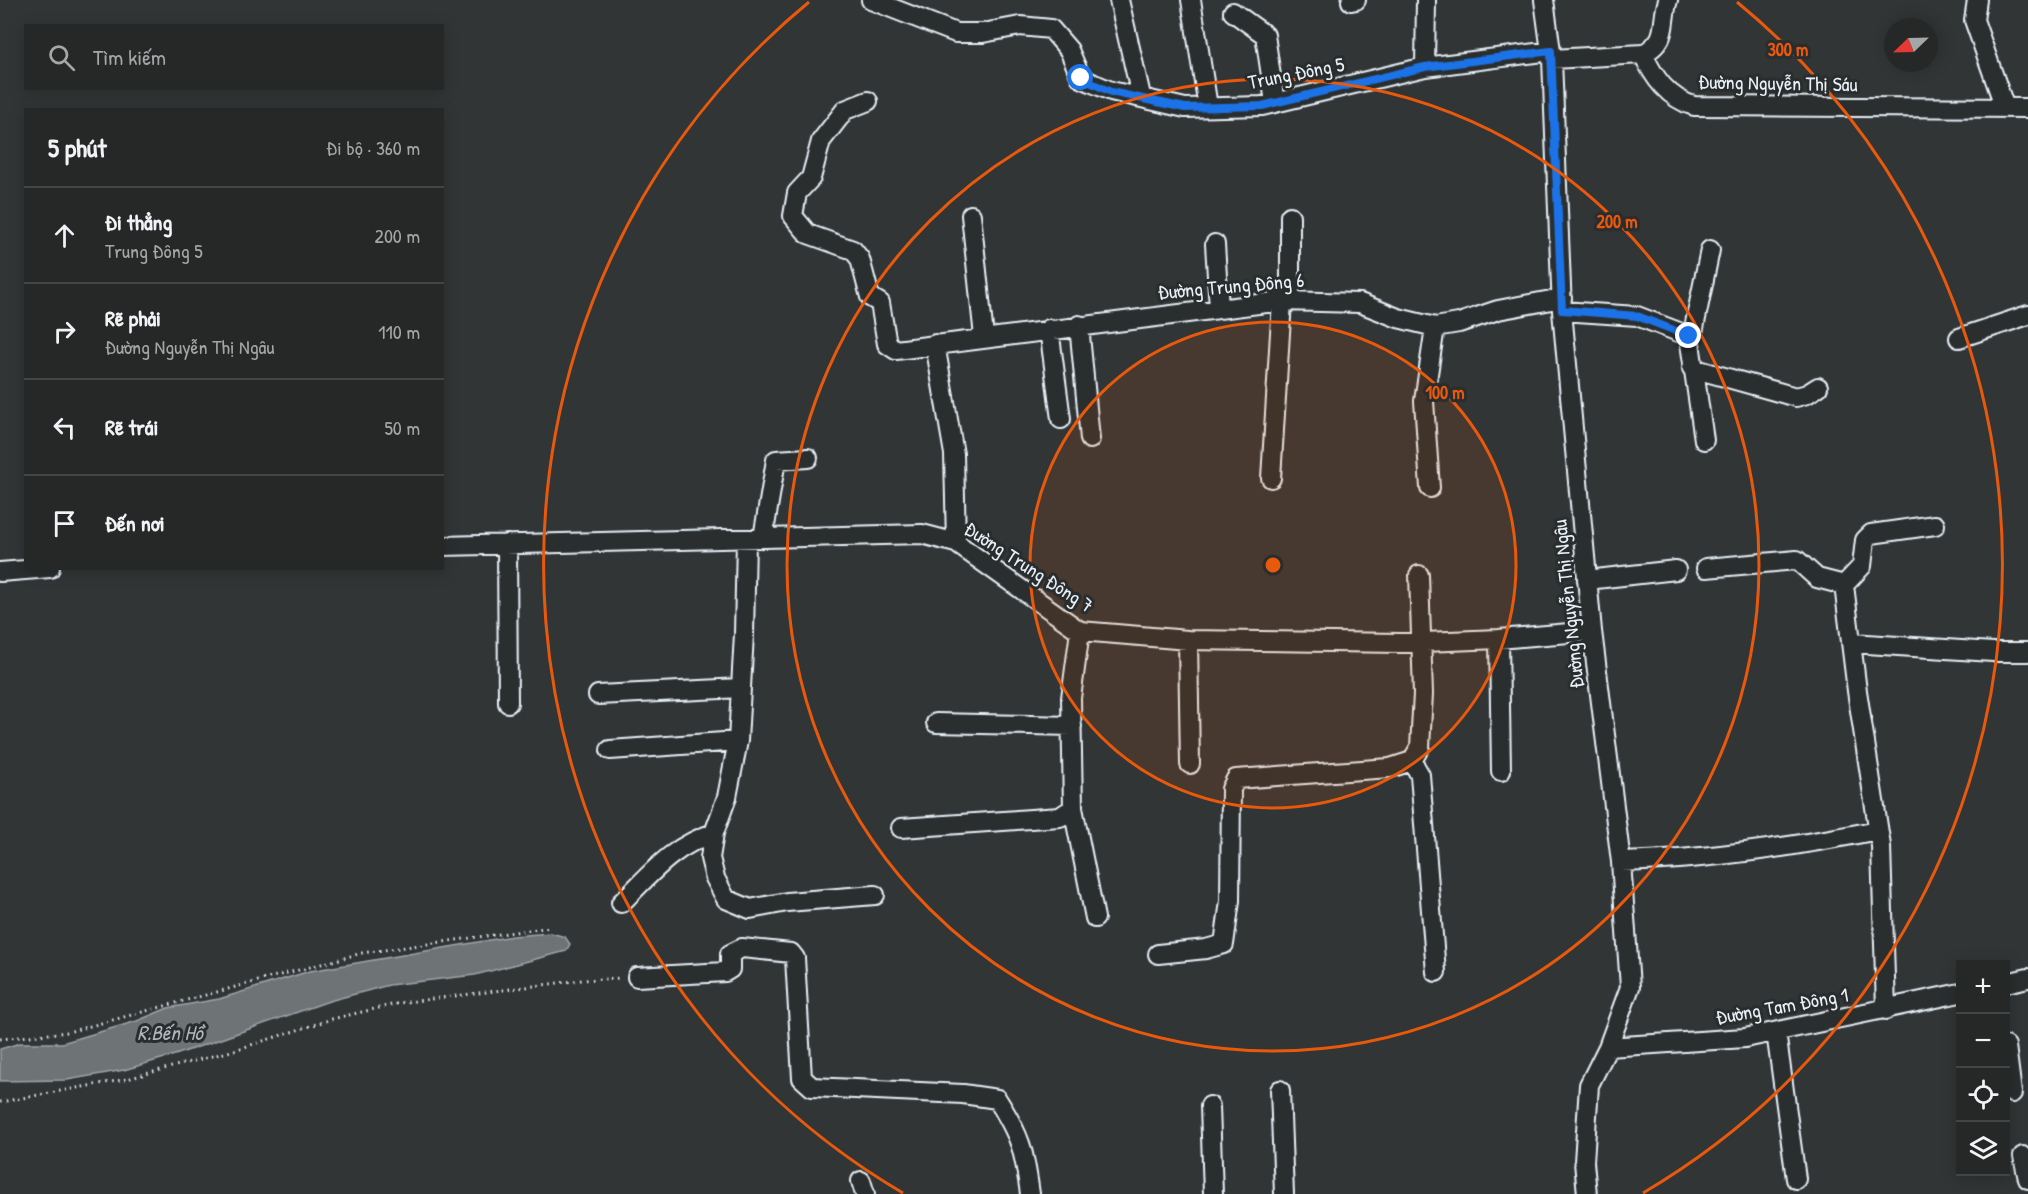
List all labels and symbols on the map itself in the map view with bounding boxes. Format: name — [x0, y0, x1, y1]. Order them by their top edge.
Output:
north arrow — [1884, 18, 1938, 72]
text: 300 m — [1768, 37, 1808, 62]
street label: Trung Đông 5 — [1245, 50, 1347, 95]
route start — [1067, 64, 1093, 90]
street label: Đường Nguyễn Thị Sáu — [1698, 68, 1858, 97]
text: 200 m — [1597, 209, 1637, 234]
street label: Đường Trung Đông 6 — [1157, 266, 1305, 305]
route end — [1675, 322, 1701, 348]
text: 100 m — [1425, 380, 1465, 405]
street label: Đường Trung Đông 7 — [960, 515, 1099, 618]
street label: Đường Nguyễn Thị Ngâu — [1545, 518, 1590, 690]
centre of rings — [1263, 555, 1283, 575]
street label: Đường Tam Đông 1 — [1714, 981, 1850, 1030]
water label: R.Bến Hồ — [137, 1018, 206, 1047]

